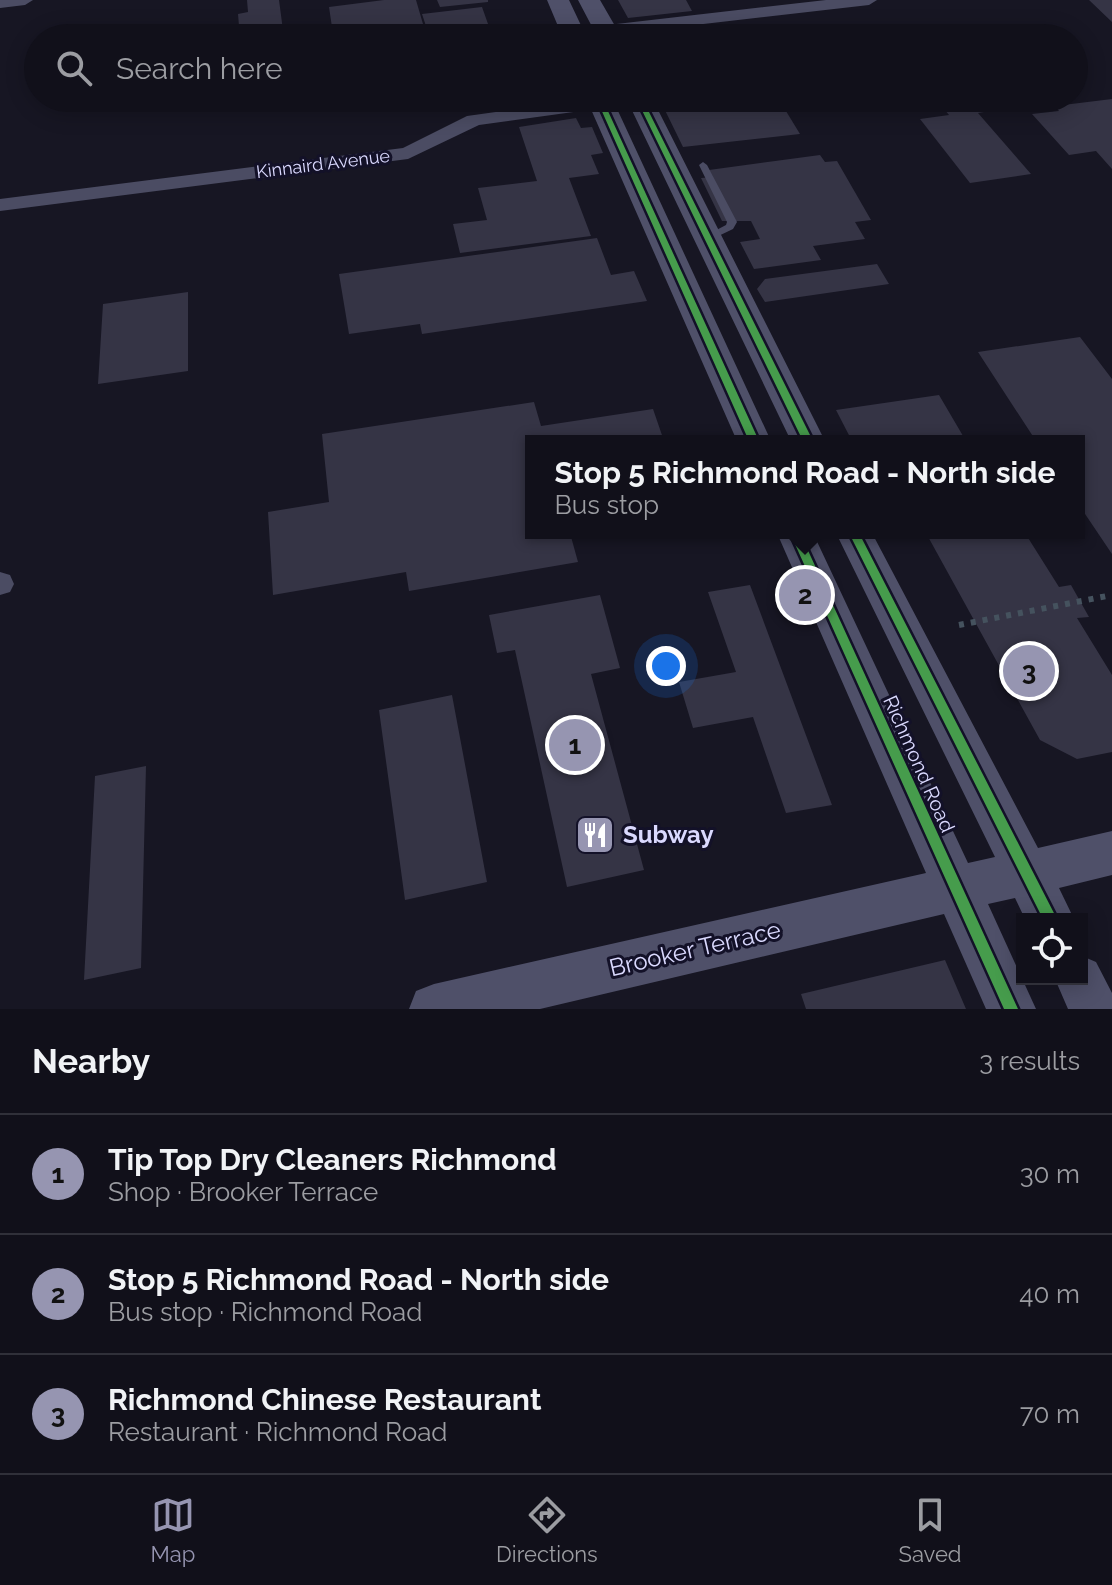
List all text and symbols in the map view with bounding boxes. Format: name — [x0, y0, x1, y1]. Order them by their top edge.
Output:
search box — [24, 24, 1088, 112]
icon: search — [52, 46, 96, 90]
text: Search here — [116, 51, 283, 86]
street label: Kinnaird Avenue — [255, 145, 391, 182]
popup — [525, 435, 1085, 539]
text: Stop 5 Richmond Road - North side — [555, 455, 1055, 490]
text: Bus stop — [555, 490, 659, 520]
pin: 2 — [779, 565, 831, 625]
pin: 3 — [1003, 641, 1055, 701]
your location — [646, 646, 686, 686]
street label: Richmond Road — [878, 692, 960, 836]
pin: 1 — [549, 715, 601, 775]
restaurant icon: Subway — [574, 814, 616, 856]
place label: Subway — [623, 820, 714, 849]
map controls — [1016, 913, 1088, 985]
button: locate — [1016, 913, 1088, 985]
street label: Brooker Terrace — [606, 915, 783, 982]
text: Nearby — [32, 1041, 150, 1081]
text: 3 results — [979, 1046, 1080, 1076]
text: Tip Top Dry Cleaners Richmond — [108, 1142, 557, 1177]
text: 1 — [52, 1159, 64, 1189]
text: 30 m — [1020, 1159, 1080, 1189]
text: Shop · Brooker Terrace — [108, 1177, 378, 1207]
text: Stop 5 Richmond Road - North side — [108, 1262, 609, 1297]
text: 2 — [51, 1279, 65, 1309]
text: 40 m — [1019, 1279, 1080, 1309]
text: Bus stop · Richmond Road — [108, 1297, 422, 1327]
text: Richmond Chinese Restaurant — [108, 1382, 541, 1417]
text: 3 — [51, 1399, 65, 1429]
text: 70 m — [1020, 1399, 1080, 1429]
text: Restaurant · Richmond Road — [108, 1417, 448, 1447]
tab: Map — [150, 1493, 195, 1567]
tab: Directions — [496, 1493, 598, 1567]
tab: Saved — [899, 1493, 962, 1567]

